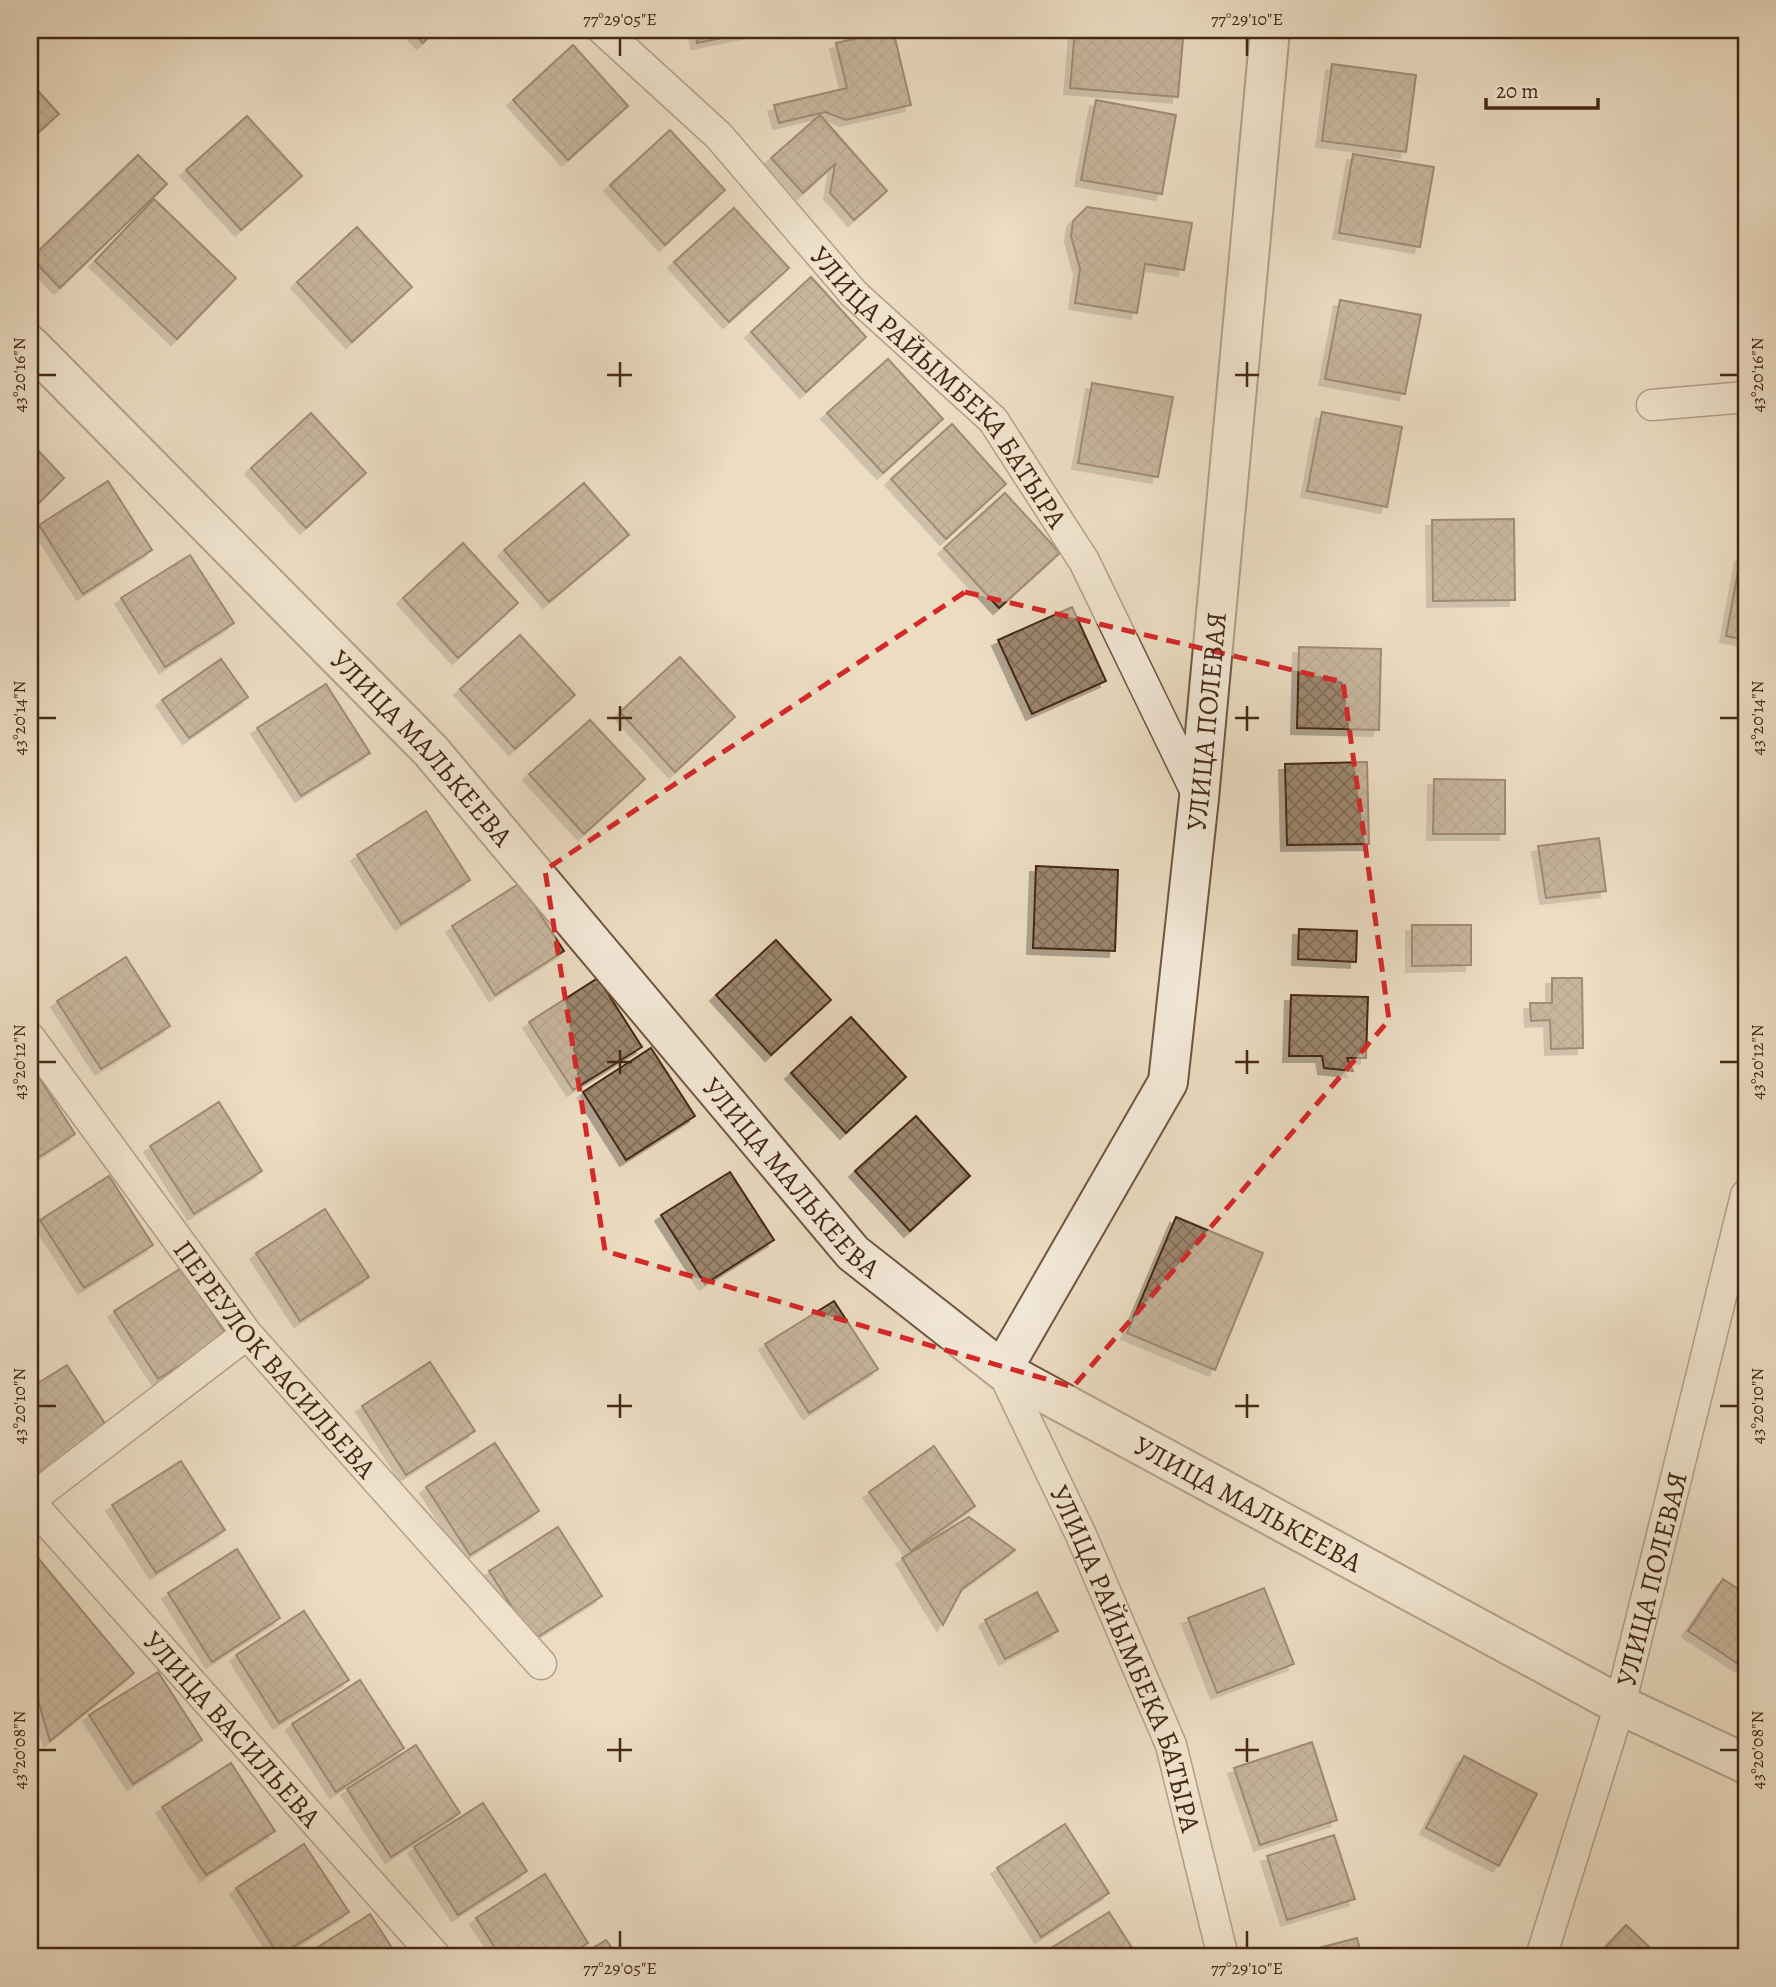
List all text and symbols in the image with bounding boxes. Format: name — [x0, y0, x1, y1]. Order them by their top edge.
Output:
text: 77°29'05"E — [583, 7, 657, 31]
text: 77°29'10"E — [1211, 7, 1283, 31]
scale bar — [1486, 66, 1598, 110]
text: 20 m — [1496, 77, 1539, 105]
street label: УЛИЦА РАЙЫМБЕКА БАТЫРА — [801, 238, 1076, 536]
text: 43°20'16"N — [7, 337, 31, 413]
text: 43°20'16"N — [1745, 337, 1769, 413]
street label: УЛИЦА ПОЛЕВАЯ — [1178, 610, 1236, 833]
street label: УЛИЦА МАЛЬКЕЕВА — [321, 642, 522, 855]
text: 43°20'14"N — [7, 680, 31, 756]
text: 43°20'14"N — [1745, 680, 1769, 756]
text: 43°20'12"N — [7, 1024, 31, 1100]
text: 43°20'12"N — [1745, 1024, 1769, 1100]
street label: УЛИЦА МАЛЬКЕЕВА — [693, 1069, 888, 1288]
street label: ПЕРЕУЛОК ВАСИЛЬЕВА — [164, 1232, 385, 1487]
text: 43°20'10"N — [7, 1368, 31, 1444]
text: 43°20'10"N — [1745, 1368, 1769, 1444]
street label: УЛИЦА МАЛЬКЕЕВА — [1127, 1427, 1369, 1582]
street label: УЛИЦА ПОЛЕВАЯ — [1607, 1468, 1697, 1690]
street label: УЛИЦА РАЙЫМБЕКА БАТЫРА — [1040, 1479, 1210, 1837]
street label: УЛИЦА ВАСИЛЬЕВА — [134, 1623, 330, 1836]
text: 43°20'08"N — [7, 1710, 31, 1790]
text: 43°20'08"N — [1745, 1710, 1769, 1790]
text: 77°29'05"E — [583, 1956, 657, 1980]
text: 77°29'10"E — [1211, 1956, 1283, 1980]

